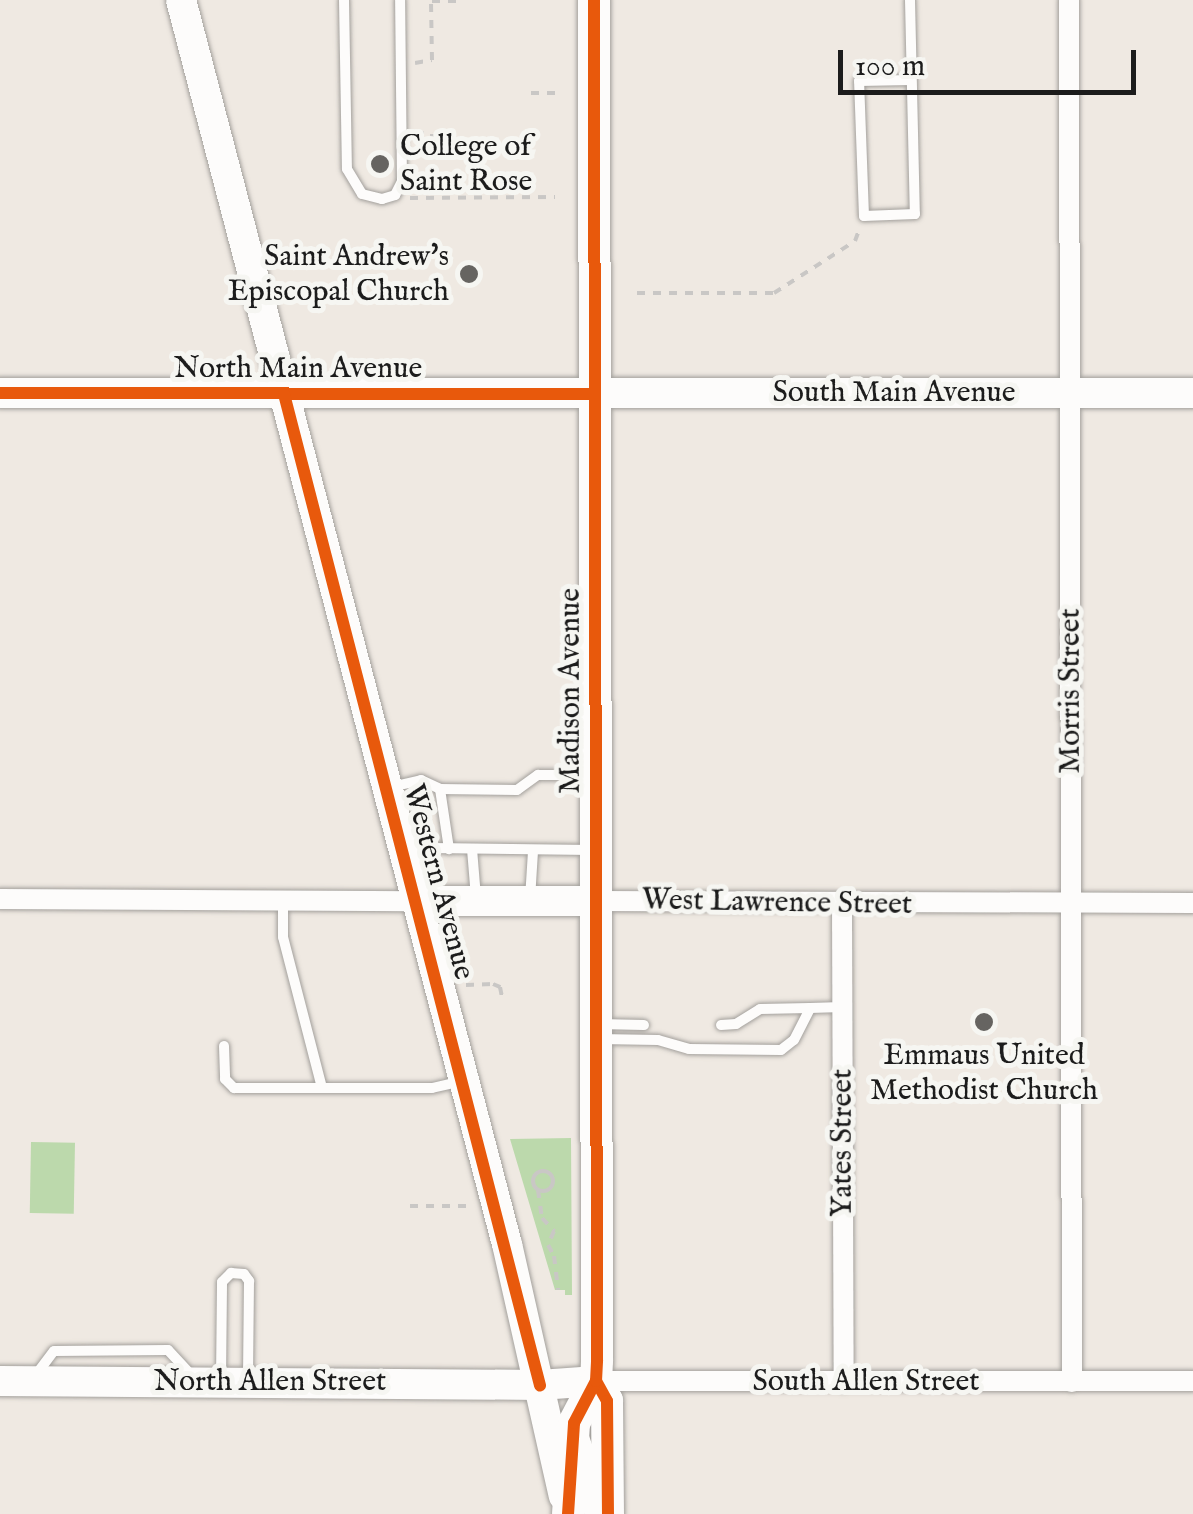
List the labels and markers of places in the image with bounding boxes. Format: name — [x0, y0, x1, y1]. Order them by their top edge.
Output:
place label: College of Saint Rose — [400, 129, 532, 200]
marker: College of Saint Rose — [369, 153, 391, 175]
place label: Saint Andrew's Episcopal Church — [228, 239, 449, 310]
marker: Saint Andrew's Episcopal Church — [458, 263, 480, 285]
marker: Emmaus United Methodist Church — [973, 1011, 995, 1033]
place label: Emmaus United Methodist Church — [870, 1038, 1098, 1108]

